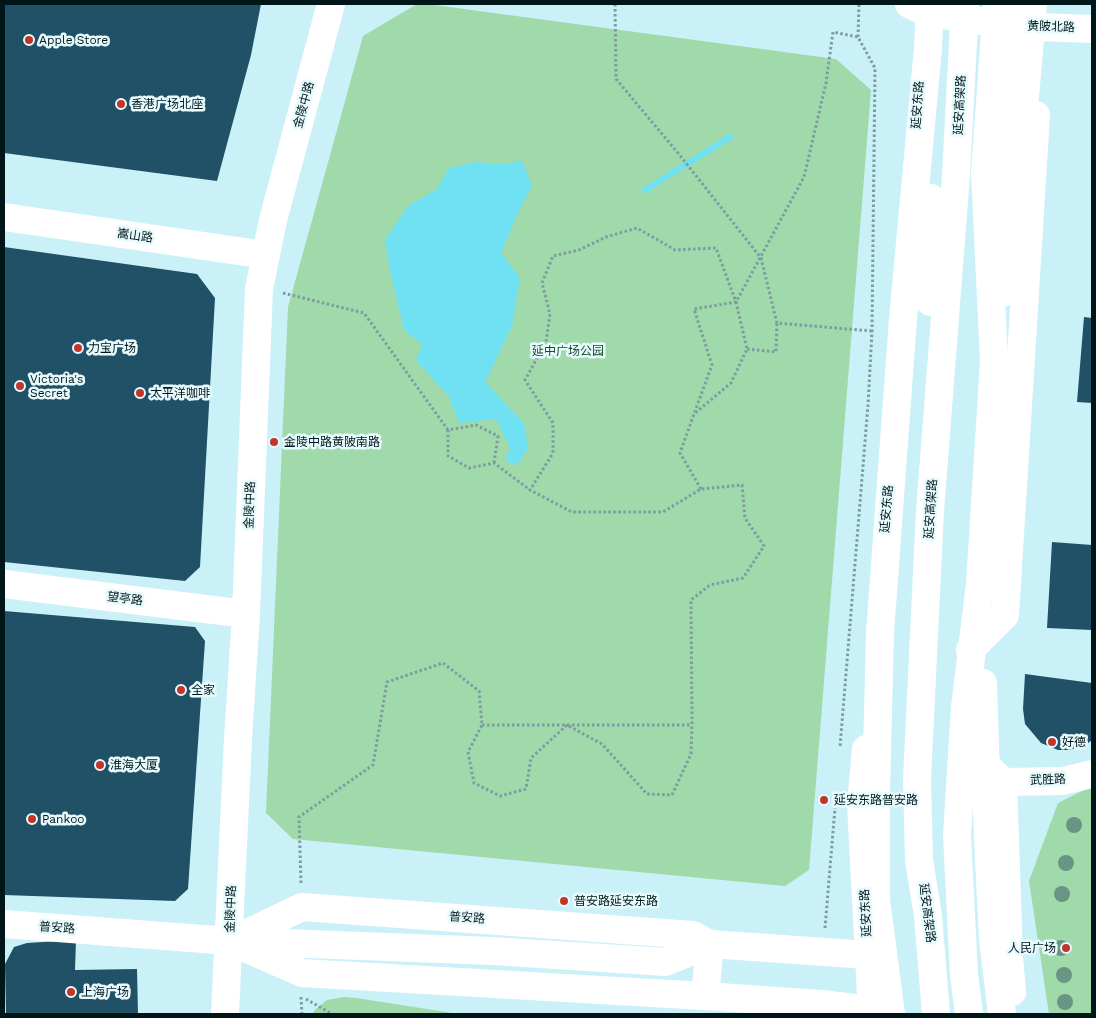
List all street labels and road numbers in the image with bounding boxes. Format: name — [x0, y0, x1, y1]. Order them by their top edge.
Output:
street label: 黄陂北路 — [1027, 19, 1075, 35]
street label: 延安高架路 — [951, 75, 969, 135]
street label: 金陵中路 — [291, 80, 317, 130]
street label: 延安东路 — [909, 81, 927, 129]
street label: 嵩山路 — [116, 226, 154, 246]
street label: 延安高架路 — [922, 479, 940, 539]
street label: 金陵中路 — [242, 481, 258, 529]
street label: 延安东路 — [878, 484, 896, 534]
street label: 望亭路 — [106, 590, 144, 608]
street label: 武胜路 — [1030, 772, 1066, 788]
street label: 延安高架路 — [916, 882, 938, 944]
street label: 金陵中路 — [223, 885, 239, 933]
street label: 延安东路 — [858, 889, 874, 937]
street label: 普安路 — [449, 910, 485, 926]
street label: 普安路 — [39, 920, 75, 936]

